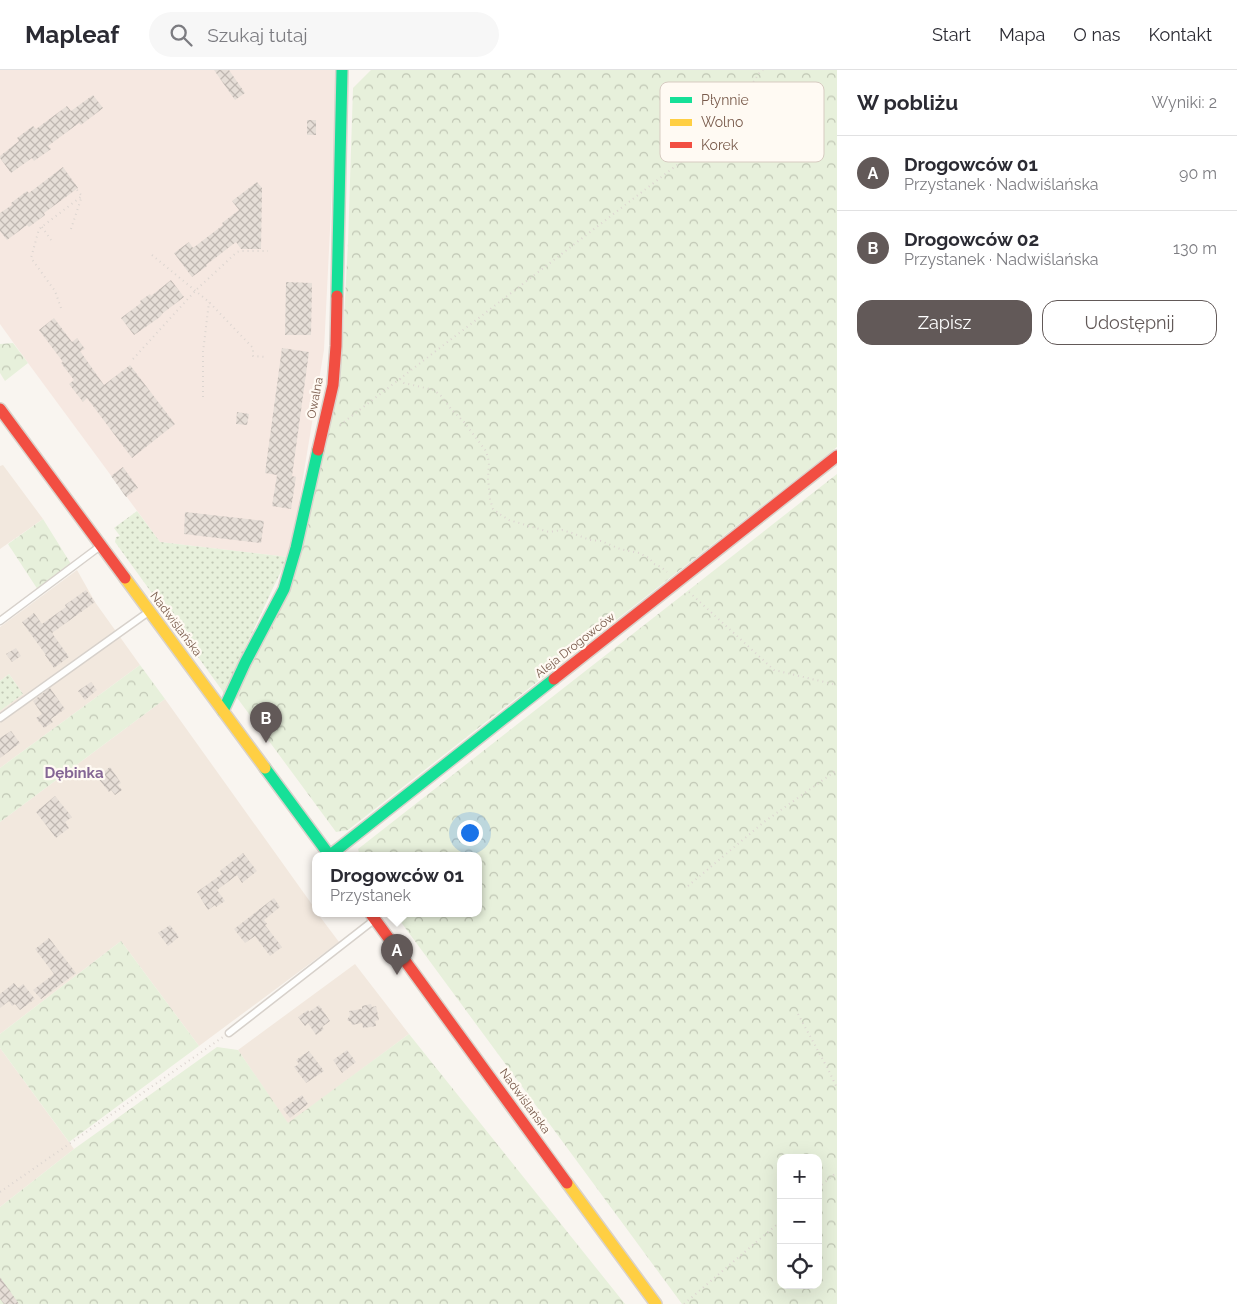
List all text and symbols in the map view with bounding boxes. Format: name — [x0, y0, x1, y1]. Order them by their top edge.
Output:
search box — [149, 12, 499, 57]
text: Mapleaf — [25, 20, 119, 49]
icon: search — [167, 21, 195, 49]
text: Szukaj tutaj — [207, 24, 308, 46]
text: Start — [932, 24, 971, 45]
text: Mapa — [999, 24, 1045, 45]
text: O nas — [1073, 24, 1120, 45]
text: Kontakt — [1148, 24, 1212, 45]
legend — [660, 82, 824, 162]
text: W pobliżu — [857, 90, 958, 115]
text: Płynnie — [701, 92, 749, 108]
text: Wyniki: 2 — [1152, 93, 1217, 112]
text: Wolno — [701, 114, 743, 130]
text: Korek — [701, 137, 739, 153]
text: Drogowców 01 — [904, 153, 1038, 175]
text: A — [868, 164, 878, 183]
text: 90 m — [1179, 164, 1217, 183]
text: Przystanek · Nadwiślańska — [904, 175, 1099, 194]
text: Drogowców 02 — [904, 228, 1039, 250]
text: B — [868, 239, 878, 258]
text: 130 m — [1173, 239, 1217, 258]
text: Przystanek · Nadwiślańska — [904, 250, 1099, 269]
button: Zapisz — [857, 300, 1032, 345]
button: Udostępnij — [1042, 300, 1217, 345]
street label: Owalna — [304, 376, 326, 420]
street label: Nadwiślańska — [147, 589, 205, 659]
street label: Aleja Drogowców — [532, 609, 618, 681]
pin: B — [250, 702, 282, 743]
district label: Dębinka — [44, 764, 104, 782]
your location — [457, 820, 483, 846]
popup — [312, 852, 482, 917]
text: Drogowców 01 — [330, 864, 464, 886]
text: Przystanek — [330, 886, 411, 905]
pin: A — [381, 934, 413, 975]
street label: Nadwiślańska — [497, 1066, 553, 1136]
map controls — [777, 1154, 822, 1289]
button: + — [777, 1154, 822, 1199]
button: − — [777, 1199, 822, 1244]
button: locate — [777, 1244, 822, 1289]

